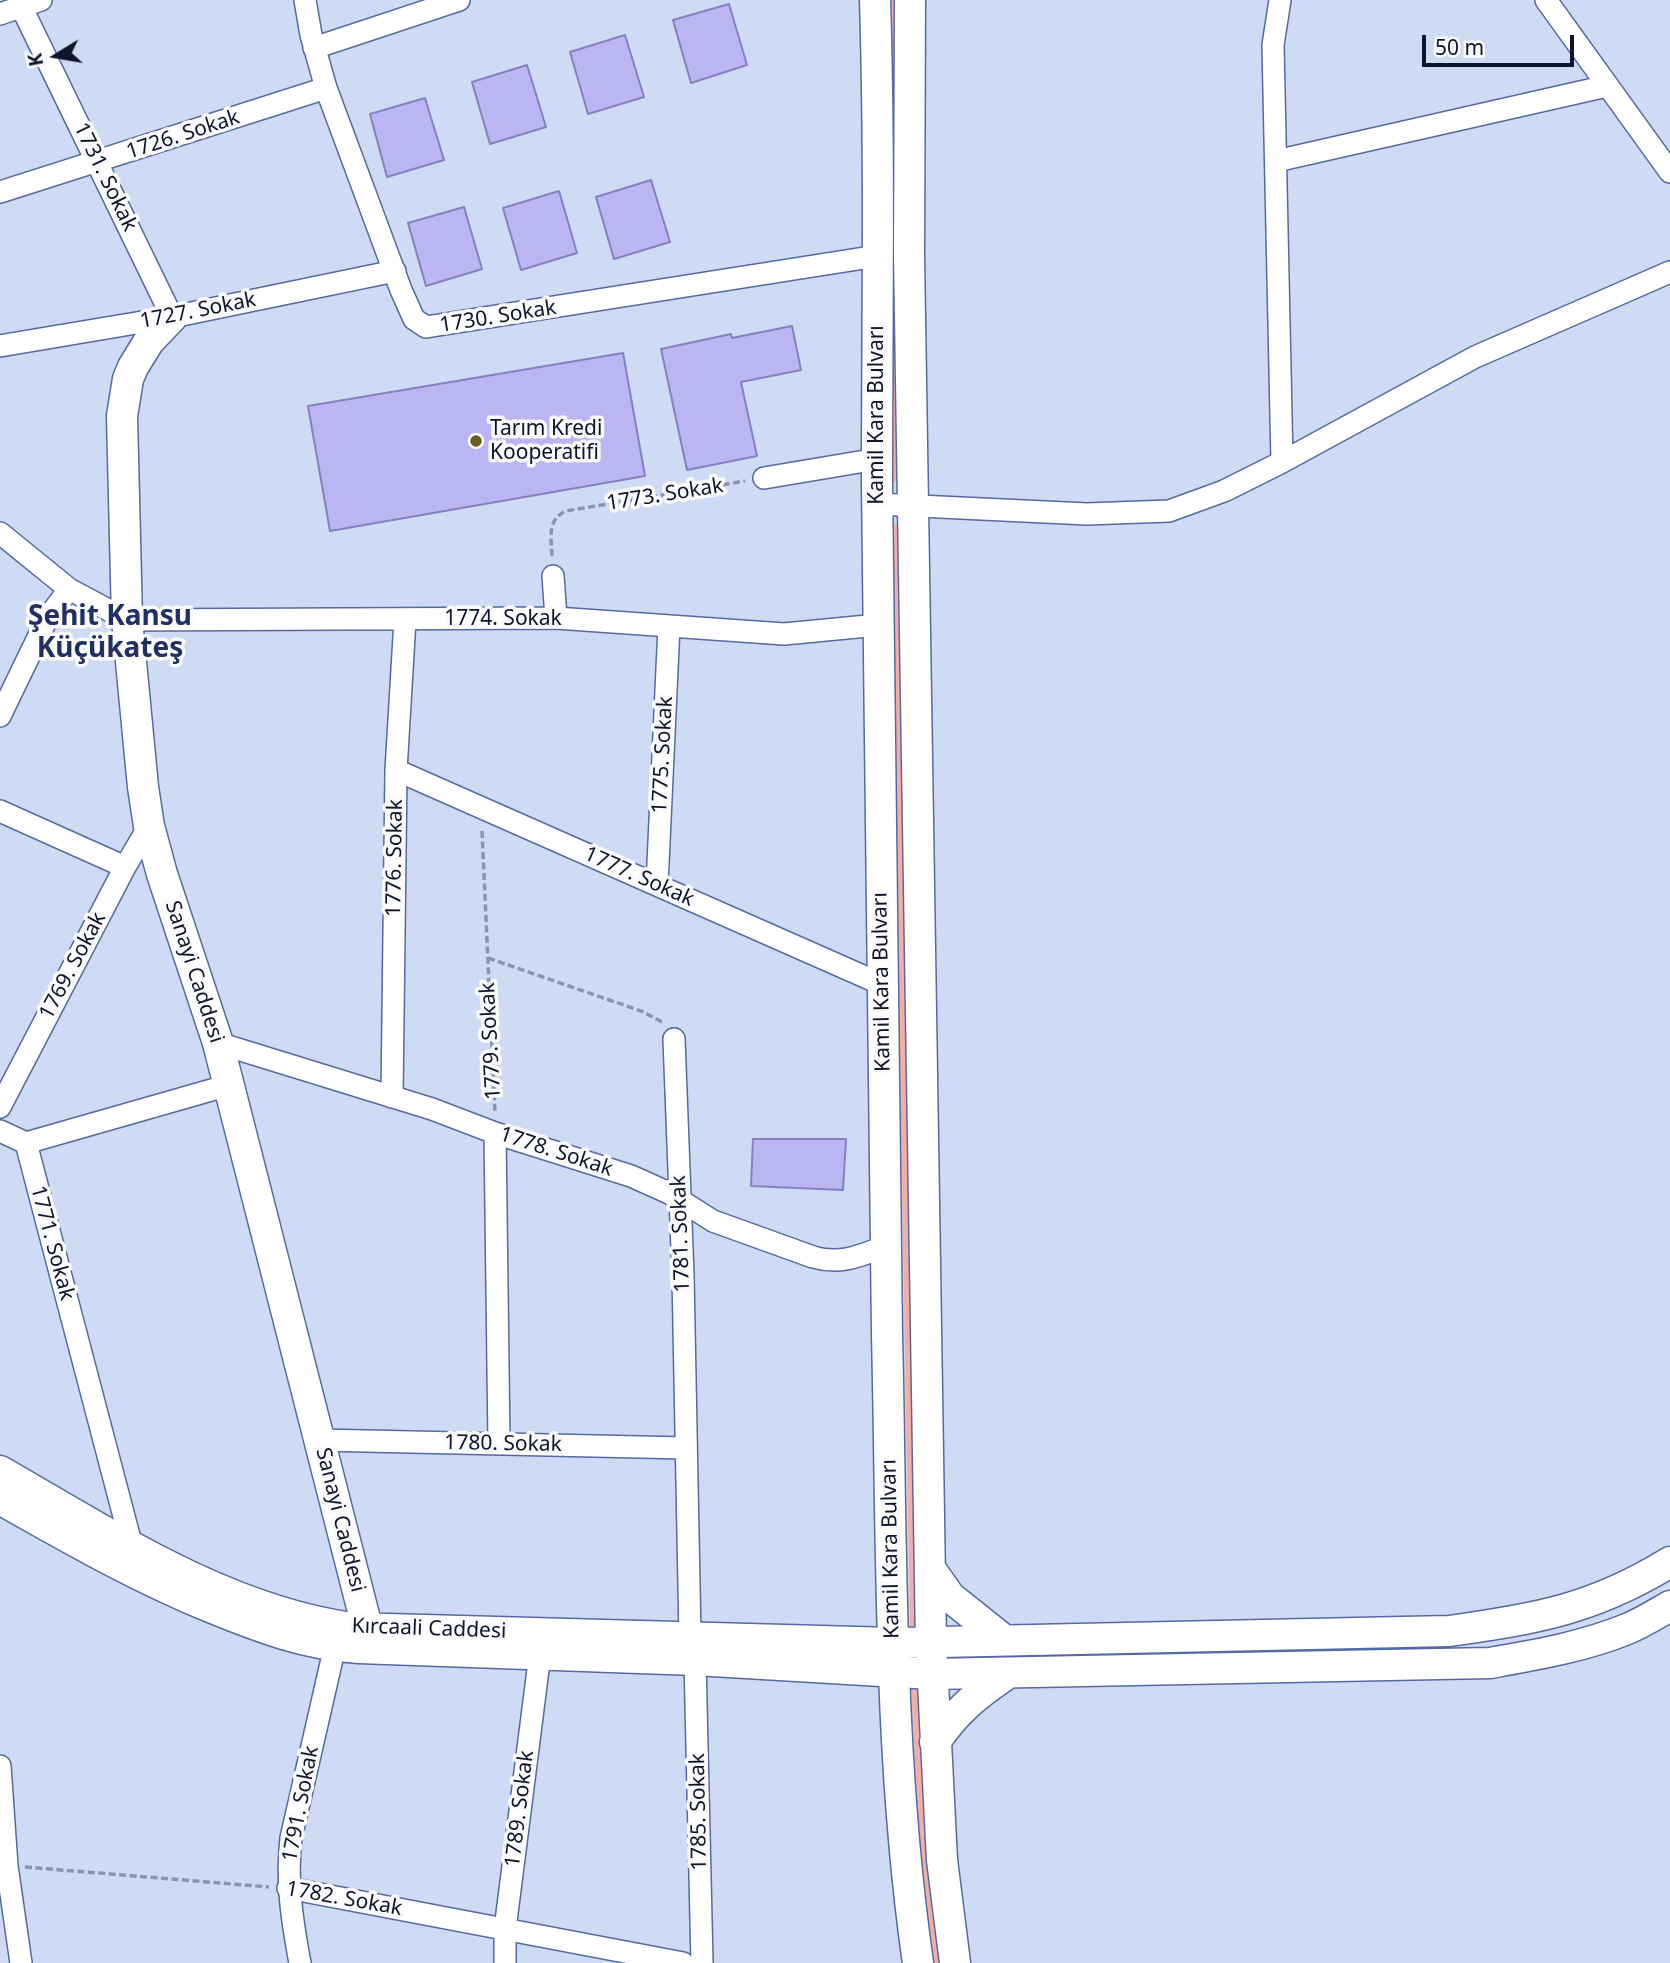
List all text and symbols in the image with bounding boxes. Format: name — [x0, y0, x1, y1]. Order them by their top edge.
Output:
north arrow — [21, 21, 91, 91]
scale bar — [1425, 21, 1577, 65]
text: 50 m — [1435, 33, 1484, 61]
text: K — [21, 51, 49, 69]
street label: 1726. Sokak — [123, 105, 243, 165]
street label: 1731. Sokak — [68, 119, 142, 235]
street label: 1727. Sokak — [138, 287, 258, 335]
street label: 1730. Sokak — [438, 295, 558, 339]
street label: Kamil Kara Bulvarı — [864, 325, 890, 505]
place label: Tarım Kredi Kooperatifi — [490, 416, 602, 466]
marker: Tarım Kredi Kooperatifi — [468, 433, 484, 449]
street label: 1773. Sokak — [605, 473, 725, 517]
district label: Şehit Kansu Küçükateş — [28, 600, 192, 666]
street label: 1774. Sokak — [444, 606, 562, 632]
street label: 1775. Sokak — [647, 696, 679, 814]
street label: 1776. Sokak — [381, 799, 409, 917]
street label: 1777. Sokak — [580, 842, 698, 912]
street label: Kamil Kara Bulvarı — [868, 892, 896, 1072]
street label: Sanayi Caddesi — [159, 898, 229, 1046]
street label: 1769. Sokak — [34, 908, 112, 1024]
street label: 1779. Sokak — [475, 982, 507, 1100]
street label: 1778. Sokak — [496, 1122, 616, 1182]
street label: 1781. Sokak — [666, 1175, 696, 1293]
street label: 1771. Sokak — [25, 1183, 79, 1303]
street label: 1780. Sokak — [444, 1430, 562, 1458]
street label: Sanayi Caddesi — [310, 1445, 370, 1595]
street label: Kamil Kara Bulvarı — [877, 1459, 905, 1639]
street label: Kırcaali Caddesi — [351, 1614, 507, 1644]
street label: 1791. Sokak — [277, 1744, 325, 1864]
street label: 1789. Sokak — [500, 1749, 540, 1869]
street label: 1785. Sokak — [685, 1753, 713, 1871]
street label: 1782. Sokak — [284, 1876, 404, 1922]

